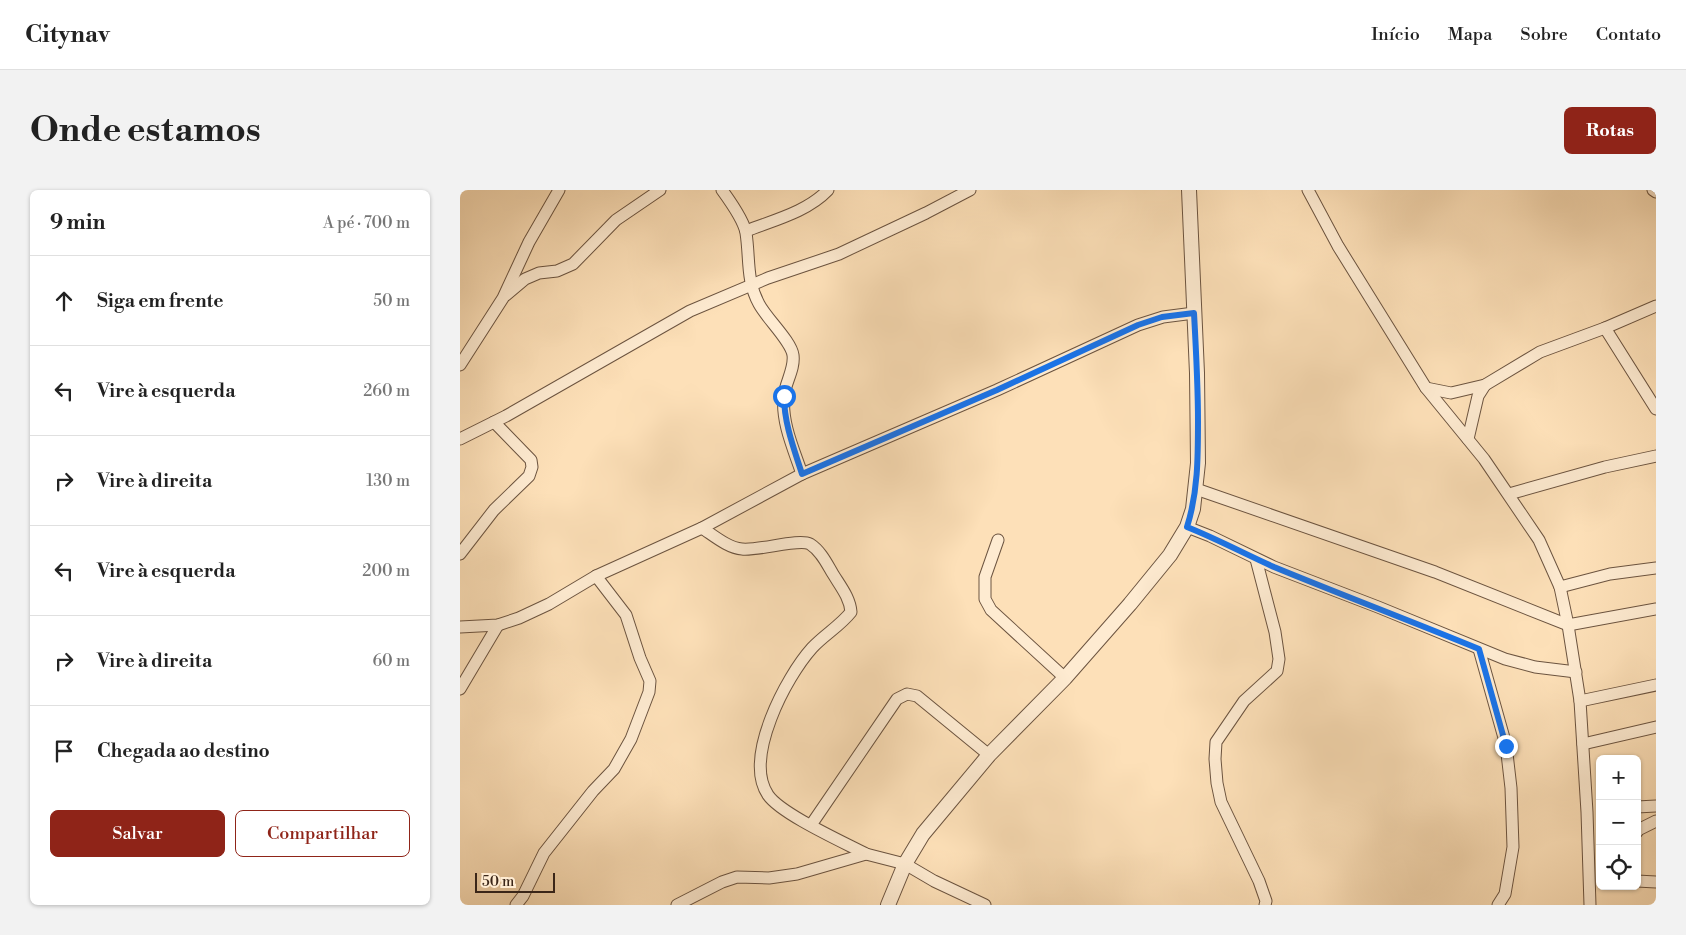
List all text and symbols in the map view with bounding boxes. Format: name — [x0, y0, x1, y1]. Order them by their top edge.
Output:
text: Citynav — [25, 20, 110, 50]
text: Início — [1371, 23, 1420, 46]
text: Mapa — [1448, 23, 1492, 46]
text: Sobre — [1520, 23, 1568, 46]
text: Contato — [1596, 23, 1661, 46]
button: Rotas — [1564, 107, 1656, 154]
text: Onde estamos — [30, 109, 261, 152]
text: 9 min — [50, 210, 105, 236]
text: A pé · 700 m — [323, 213, 410, 233]
icon: ahead — [50, 287, 78, 315]
text: Siga em frente — [97, 289, 224, 313]
text: 50 m — [373, 291, 410, 311]
icon: left — [50, 377, 78, 405]
text: Vire à esquerda — [97, 379, 236, 403]
text: 260 m — [363, 381, 410, 401]
route start — [773, 385, 796, 408]
icon: right — [50, 467, 78, 495]
text: Vire à direita — [97, 469, 212, 493]
text: 130 m — [366, 471, 410, 491]
icon: left — [50, 557, 78, 585]
text: Vire à esquerda — [97, 559, 236, 583]
text: 200 m — [362, 561, 410, 581]
icon: right — [50, 647, 78, 675]
text: Vire à direita — [97, 649, 212, 673]
text: 60 m — [372, 651, 410, 671]
route end — [1495, 735, 1518, 758]
icon: arrive — [50, 737, 78, 765]
text: Chegada ao destino — [97, 739, 270, 763]
map controls — [1596, 755, 1641, 890]
button: + — [1596, 755, 1641, 800]
button: − — [1596, 800, 1641, 845]
button: Salvar — [50, 810, 225, 857]
button: Compartilhar — [235, 810, 410, 857]
button: locate — [1596, 845, 1641, 890]
scale bar — [475, 870, 555, 893]
text: 50 m — [482, 873, 514, 891]

